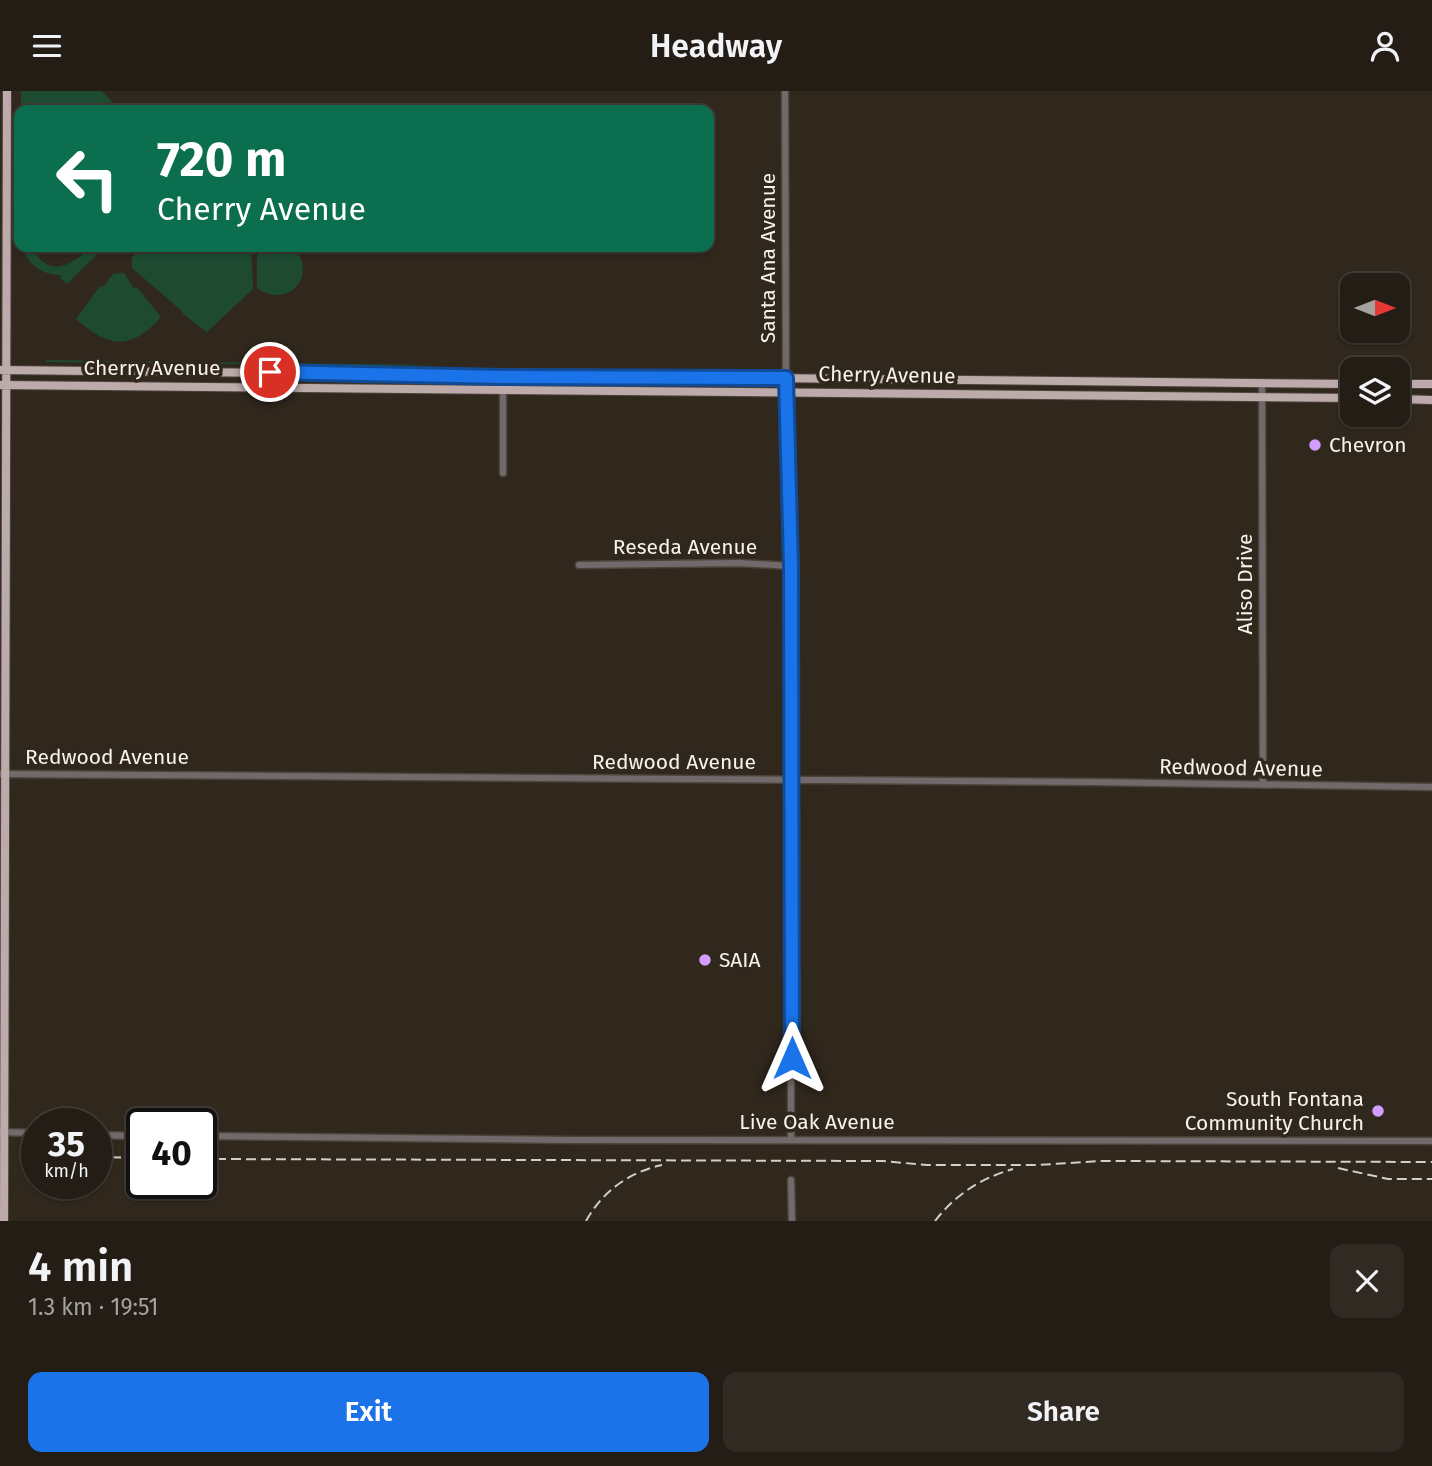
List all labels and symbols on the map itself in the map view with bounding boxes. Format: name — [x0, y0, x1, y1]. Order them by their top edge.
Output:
street label: Santa Ana Avenue — [755, 173, 781, 343]
north arrow — [1340, 273, 1410, 343]
pin — [240, 342, 300, 402]
street label: Cherry Avenue — [83, 355, 221, 381]
street label: Cherry Avenue — [818, 361, 956, 389]
place label: Chevron — [1329, 432, 1407, 458]
marker: Chevron — [1307, 437, 1323, 453]
street label: Reseda Avenue — [613, 534, 757, 560]
street label: Aliso Drive — [1232, 534, 1258, 635]
street label: Redwood Avenue — [25, 744, 189, 770]
street label: Redwood Avenue — [592, 749, 756, 775]
street label: Redwood Avenue — [1159, 754, 1323, 782]
place label: SAIA — [719, 947, 761, 973]
marker: SAIA — [697, 952, 713, 968]
position arrow — [755, 1021, 829, 1095]
place label: South Fontana Community Church — [1185, 1086, 1364, 1136]
marker: South Fontana Community Church — [1370, 1103, 1386, 1119]
speed limit sign: 40 — [126, 1108, 217, 1199]
street label: Live Oak Avenue — [739, 1109, 895, 1135]

